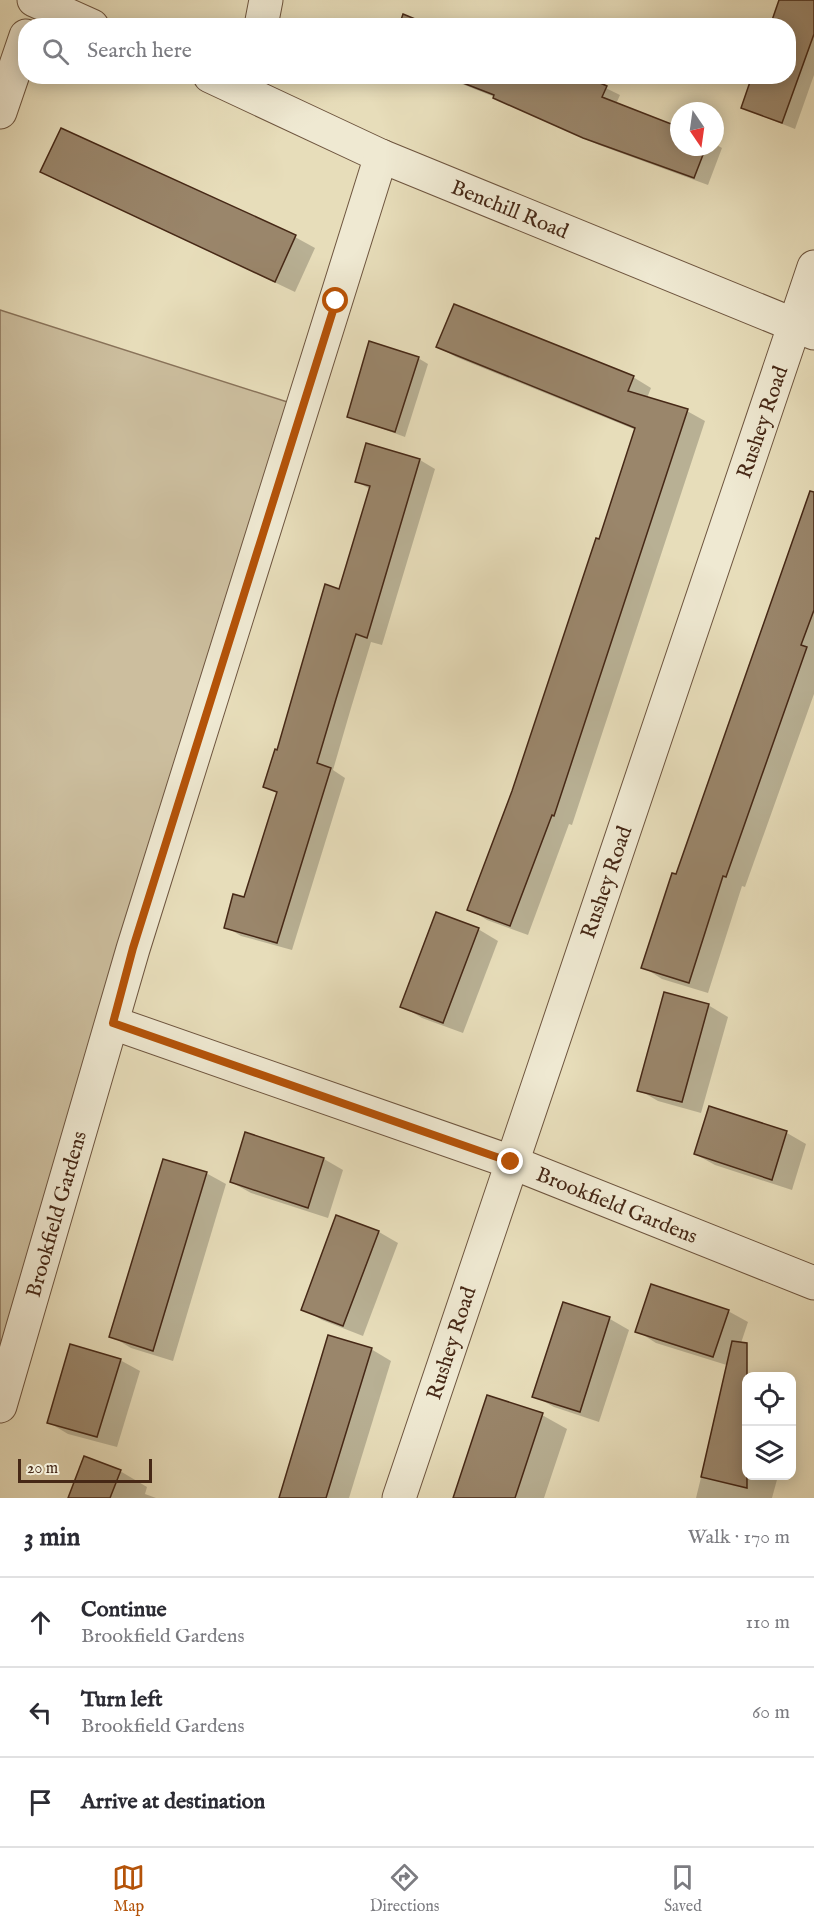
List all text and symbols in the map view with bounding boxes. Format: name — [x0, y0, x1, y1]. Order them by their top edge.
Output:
search box — [18, 18, 796, 84]
icon: search — [39, 35, 72, 68]
text: Search here — [87, 37, 192, 65]
north arrow — [670, 102, 724, 156]
street label: Benchill Road — [447, 175, 573, 246]
route start — [322, 287, 348, 313]
street label: Rushey Road — [732, 362, 796, 482]
street label: Rushey Road — [576, 822, 640, 942]
street label: Brookfield Gardens — [21, 1128, 94, 1301]
route end — [497, 1148, 523, 1174]
street label: Brookfield Gardens — [532, 1162, 701, 1251]
street label: Rushey Road — [421, 1283, 484, 1403]
map controls — [742, 1372, 796, 1480]
button: locate — [742, 1372, 796, 1426]
button: layers — [742, 1426, 796, 1480]
scale bar — [18, 1456, 152, 1484]
text: 20 m — [27, 1459, 58, 1479]
text: 3 min — [24, 1521, 80, 1554]
text: Walk · 170 m — [688, 1525, 790, 1550]
text: Continue — [81, 1596, 167, 1624]
icon: ahead — [24, 1606, 57, 1639]
text: 110 m — [746, 1610, 790, 1635]
text: Brookfield Gardens — [81, 1624, 244, 1649]
text: Turn left — [81, 1686, 163, 1714]
icon: left — [24, 1696, 57, 1729]
text: 60 m — [752, 1700, 790, 1725]
text: Brookfield Gardens — [81, 1714, 244, 1739]
icon: arrive — [24, 1786, 57, 1819]
text: Arrive at destination — [81, 1788, 265, 1816]
tab: Map — [112, 1861, 145, 1917]
tab: Directions — [370, 1861, 439, 1917]
tab: Saved — [664, 1861, 702, 1917]

